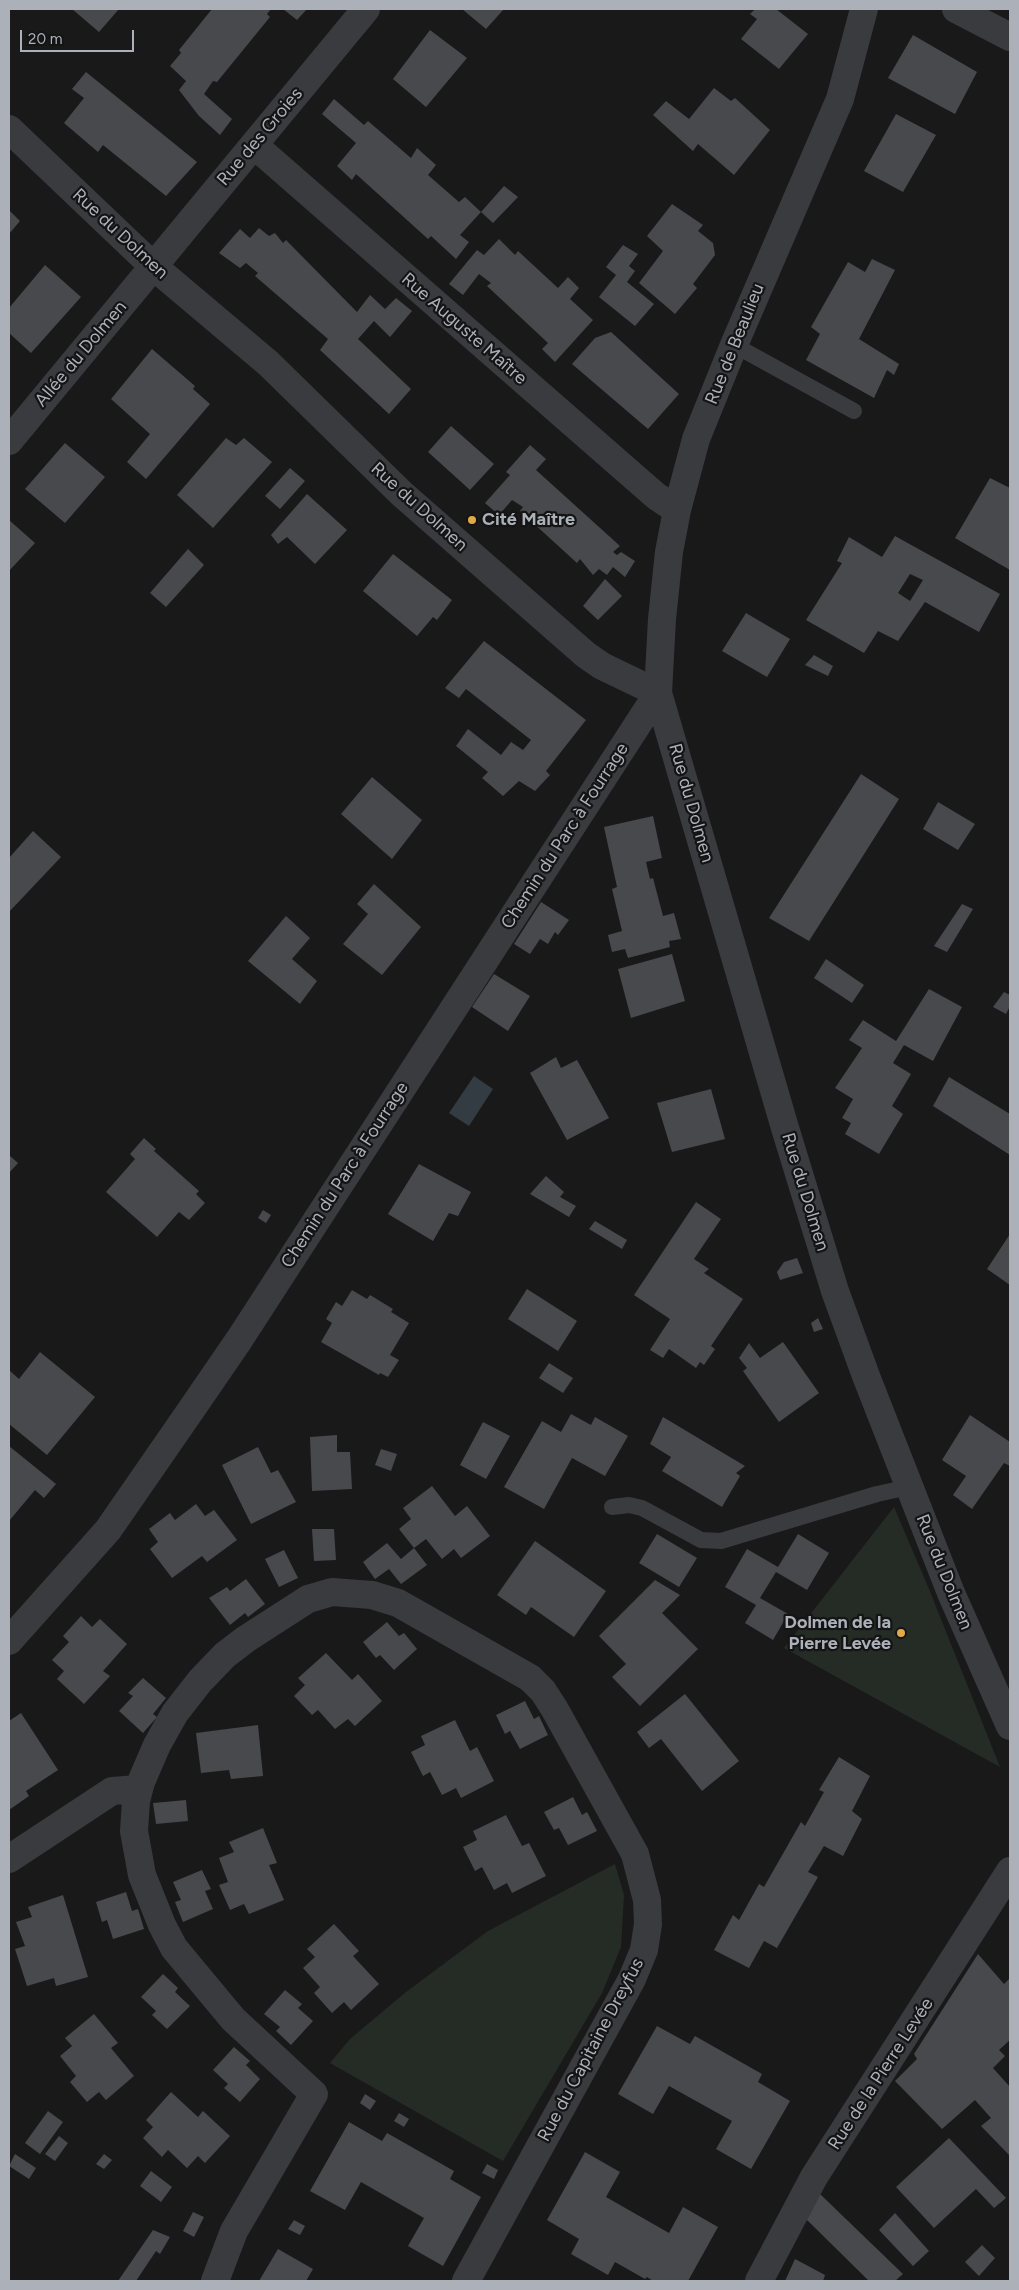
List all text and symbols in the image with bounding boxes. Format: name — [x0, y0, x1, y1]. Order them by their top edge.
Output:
scale bar — [22, 20, 136, 52]
text: 20 m — [28, 30, 62, 48]
street label: Rue des Groies — [213, 84, 307, 190]
street label: Rue du Dolmen — [68, 184, 172, 284]
street label: Rue Auguste Maître — [397, 269, 531, 389]
street label: Rue de Beaulieu — [701, 280, 769, 408]
street label: Allée du Dolmen — [31, 297, 131, 411]
street label: Rue du Dolmen — [366, 458, 472, 556]
place label: Cité Maître — [482, 509, 575, 531]
marker: Cité Maître — [466, 514, 478, 526]
street label: Chemin du Parc à Fourrage — [497, 739, 633, 933]
street label: Rue du Dolmen — [664, 741, 718, 865]
street label: Chemin du Parc à Fourrage — [277, 1078, 413, 1272]
street label: Rue du Dolmen — [777, 1130, 833, 1254]
street label: Rue du Dolmen — [911, 1511, 977, 1633]
place label: Dolmen de la Pierre Levée — [784, 1612, 891, 1655]
marker: Dolmen de la Pierre Levée — [895, 1627, 907, 1639]
street label: Rue du Capitaine Dreyfus — [533, 1955, 649, 2145]
street label: Rue de la Pierre Levée — [824, 1994, 938, 2154]

